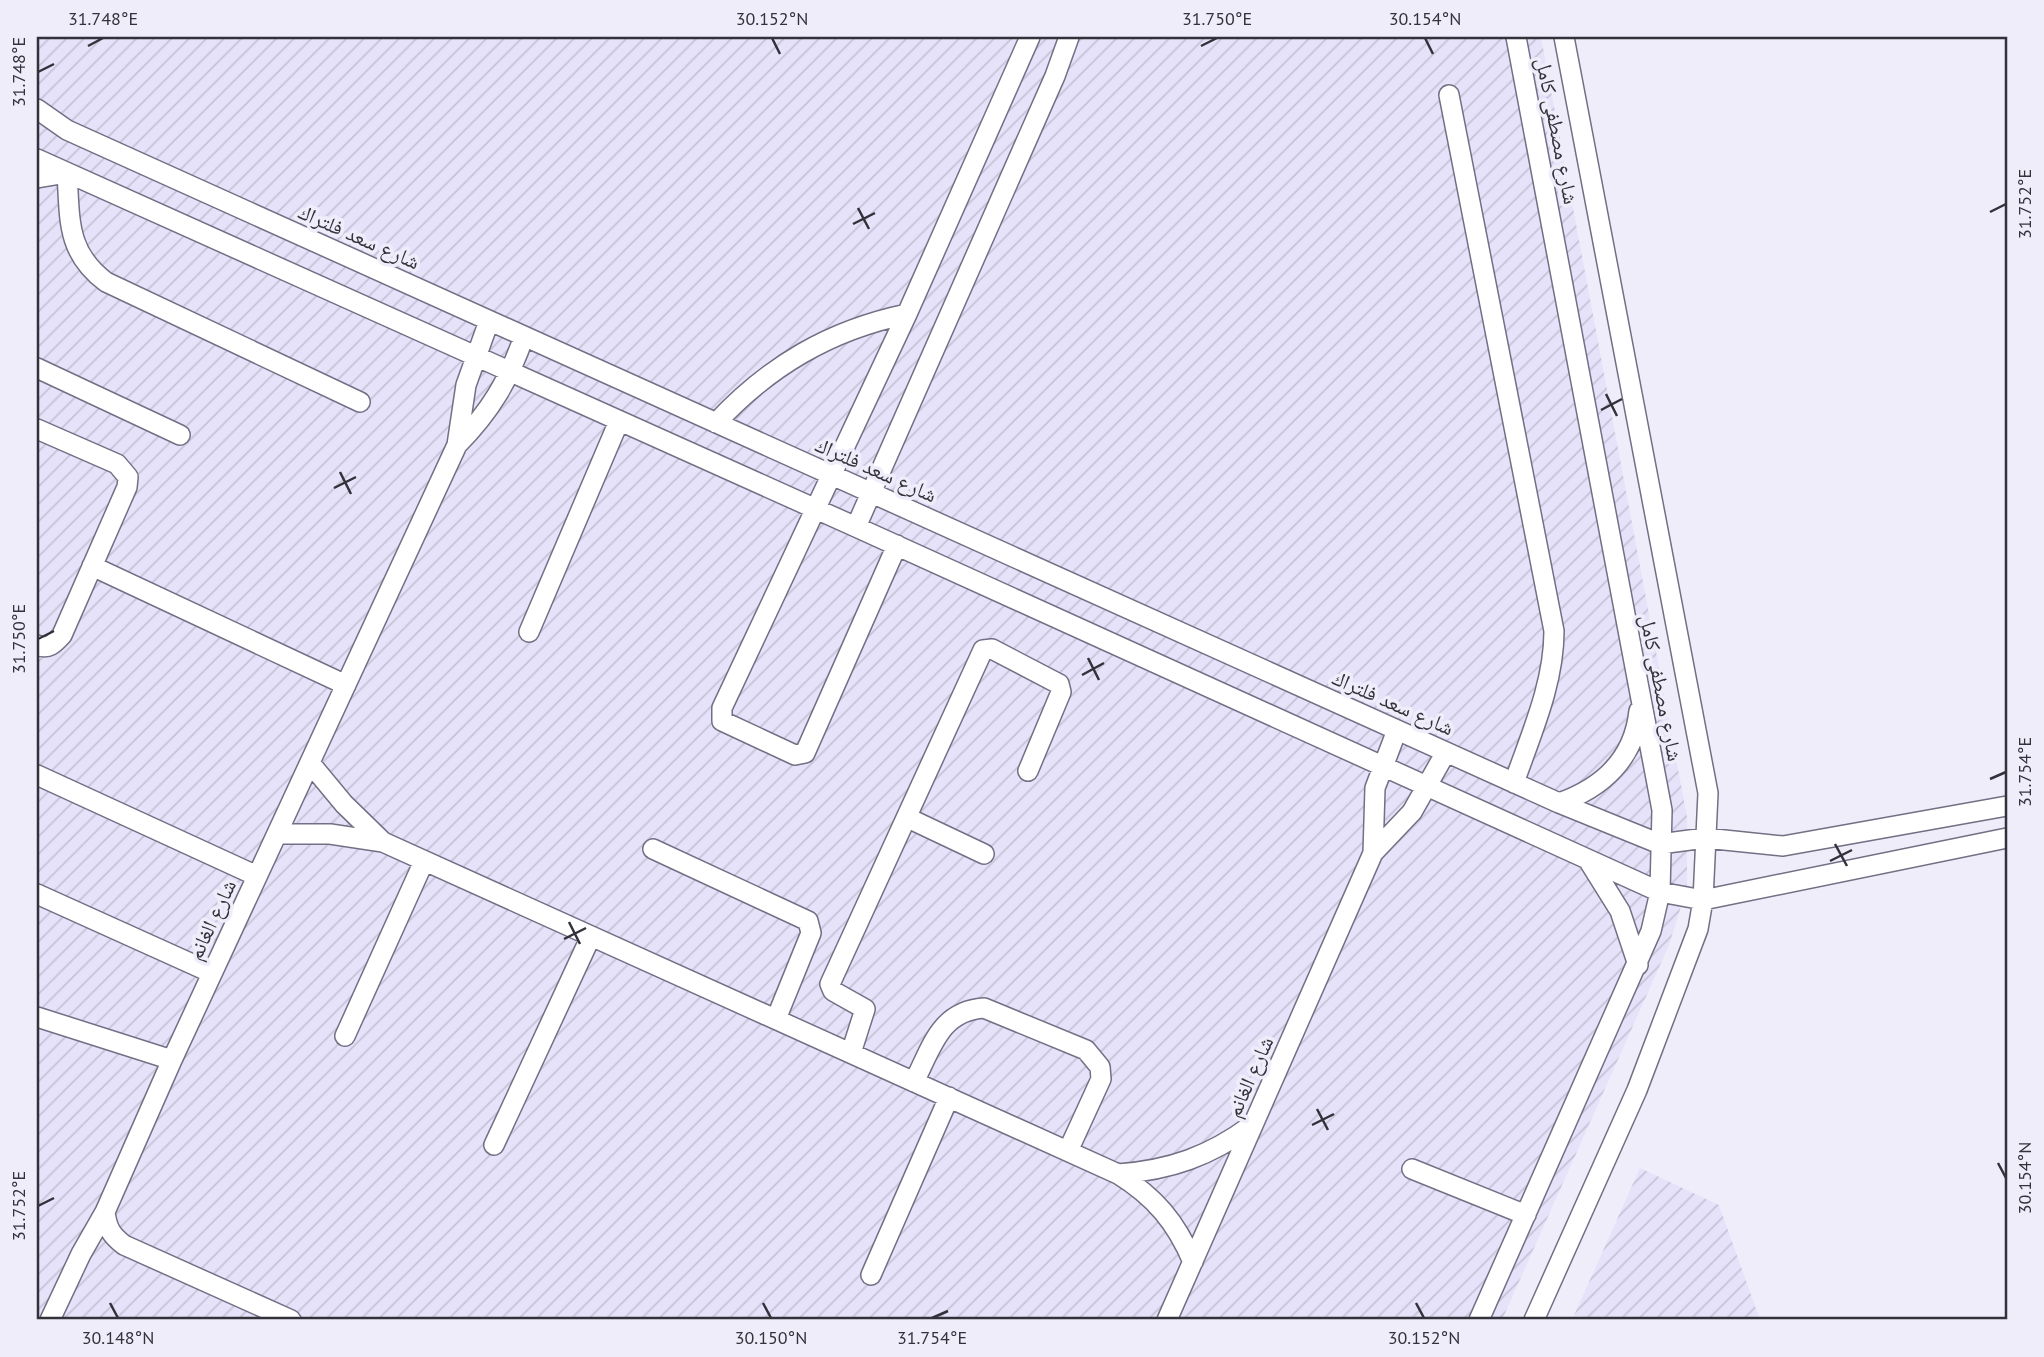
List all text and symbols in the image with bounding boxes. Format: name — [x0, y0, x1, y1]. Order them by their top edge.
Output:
text: 31.748°E — [68, 7, 138, 30]
text: 30.152°N — [736, 7, 808, 30]
text: 31.750°E — [1182, 7, 1252, 30]
text: 30.154°N — [1389, 7, 1461, 30]
text: 31.748°E — [7, 37, 30, 107]
street label: شارع مصطفى كامل — [1530, 55, 1585, 207]
text: 31.752°E — [2013, 169, 2036, 239]
street label: شارع سعد فلتراك — [294, 198, 424, 275]
street label: شارع سعد فلتراك — [811, 431, 941, 508]
text: 31.750°E — [7, 604, 30, 674]
street label: شارع مصطفى كامل — [1634, 612, 1689, 764]
street label: شارع سعد فلتراك — [1328, 664, 1458, 741]
text: 31.754°E — [2013, 737, 2036, 807]
street label: شارع الغانم — [181, 875, 243, 965]
street label: شارع الغانم — [1220, 1032, 1280, 1122]
text: 30.154°N — [2013, 1142, 2036, 1214]
text: 31.752°E — [7, 1171, 30, 1241]
text: 30.148°N — [82, 1326, 154, 1349]
text: 30.150°N — [735, 1326, 807, 1349]
text: 31.754°E — [897, 1326, 967, 1349]
text: 30.152°N — [1388, 1326, 1460, 1349]

